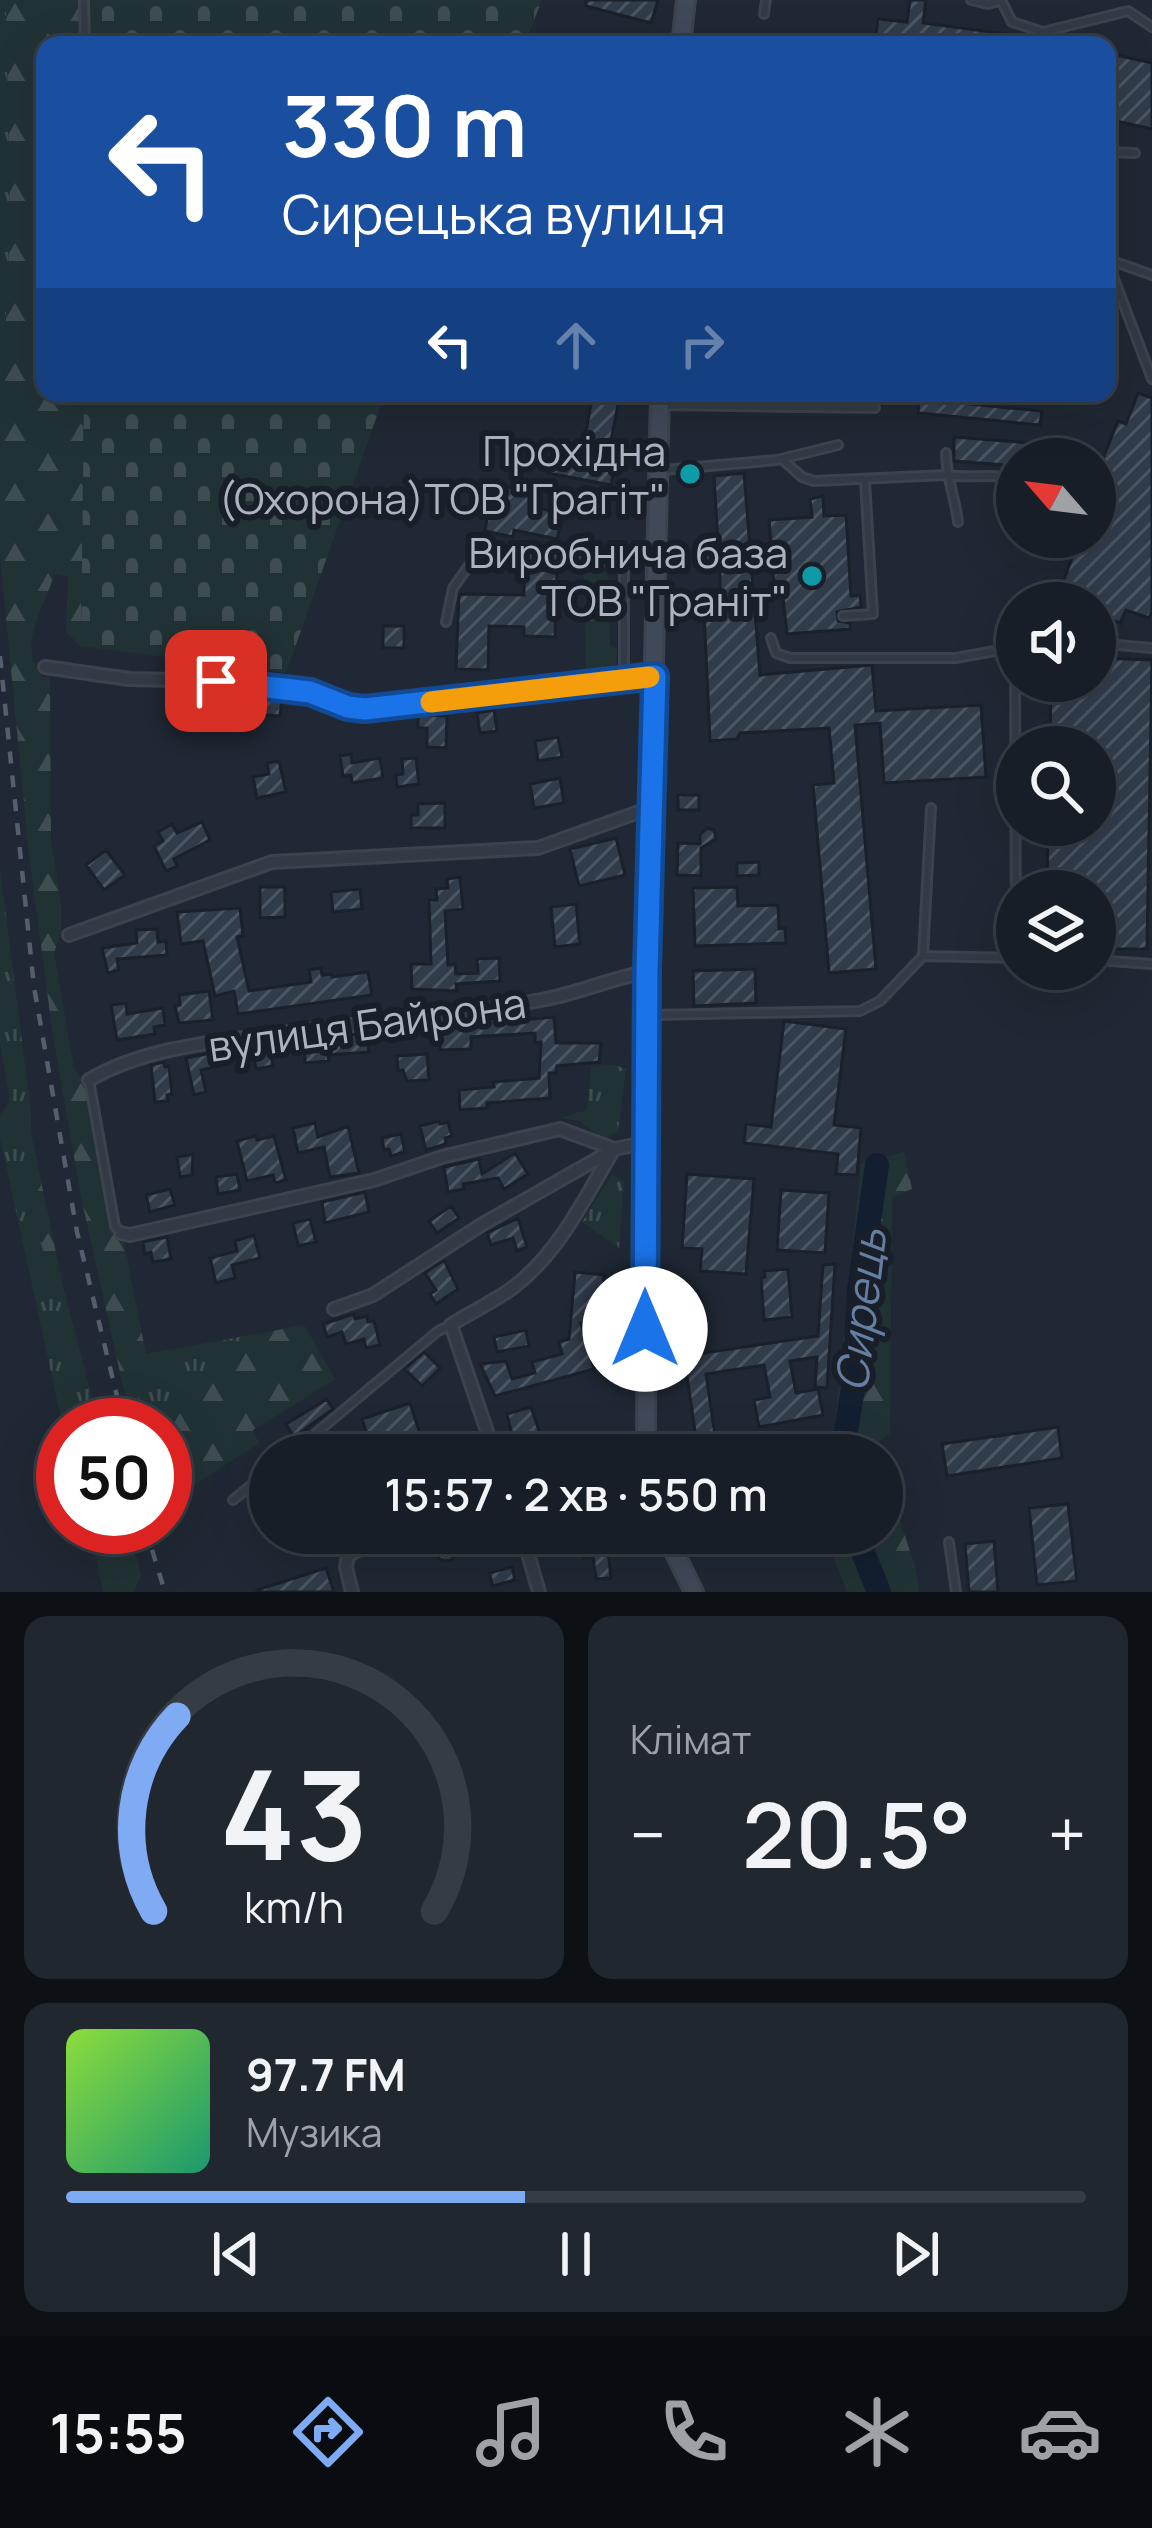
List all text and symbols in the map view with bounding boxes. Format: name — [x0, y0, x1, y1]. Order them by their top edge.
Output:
text: 330 m — [282, 67, 527, 182]
icon: left — [84, 84, 240, 240]
text: Сирецька вулиця — [282, 176, 726, 250]
icon: left — [417, 312, 483, 378]
icon: ahead — [543, 312, 609, 378]
icon: right — [669, 312, 735, 378]
place label: Прохідна (Охорона)ТОВ "Грагіт" — [218, 421, 666, 527]
north arrow — [996, 438, 1116, 558]
map controls — [996, 438, 1116, 990]
marker: Прохідна (Охорона)ТОВ "Грагіт" — [677, 461, 703, 487]
place label: Виробнича база ТОВ "Граніт" — [468, 523, 788, 629]
marker: Виробнича база ТОВ "Граніт" — [799, 563, 825, 589]
button: sound — [996, 582, 1116, 702]
pin — [165, 630, 267, 732]
icon: arrive — [183, 648, 249, 714]
button: search — [996, 726, 1116, 846]
button: layers — [996, 870, 1116, 990]
street label: вулиця Байрона — [205, 973, 529, 1075]
water label: Сирець — [819, 1225, 901, 1394]
position arrow — [582, 1266, 708, 1392]
speed limit sign: 50 — [36, 1398, 192, 1554]
text: 15:57 · 2 хв · 550 m — [384, 1463, 768, 1525]
text: Клімат — [630, 1712, 752, 1766]
text: 43 — [220, 1727, 368, 1897]
text: 20.5° — [742, 1772, 972, 1895]
text: − — [630, 1789, 666, 1879]
text: + — [1048, 1789, 1086, 1879]
text: km/h — [244, 1876, 344, 1935]
text: 97.7 FM — [246, 2043, 406, 2105]
text: Музика — [246, 2105, 382, 2159]
icon: previous — [203, 2221, 269, 2287]
icon: pause — [543, 2221, 609, 2287]
icon: next — [883, 2221, 949, 2287]
icon: directions — [286, 2390, 370, 2474]
icon: music — [469, 2390, 553, 2474]
icon: phone — [652, 2390, 736, 2474]
icon: climate — [835, 2390, 919, 2474]
icon: car — [1018, 2390, 1102, 2474]
text: 15:55 — [50, 2395, 187, 2469]

